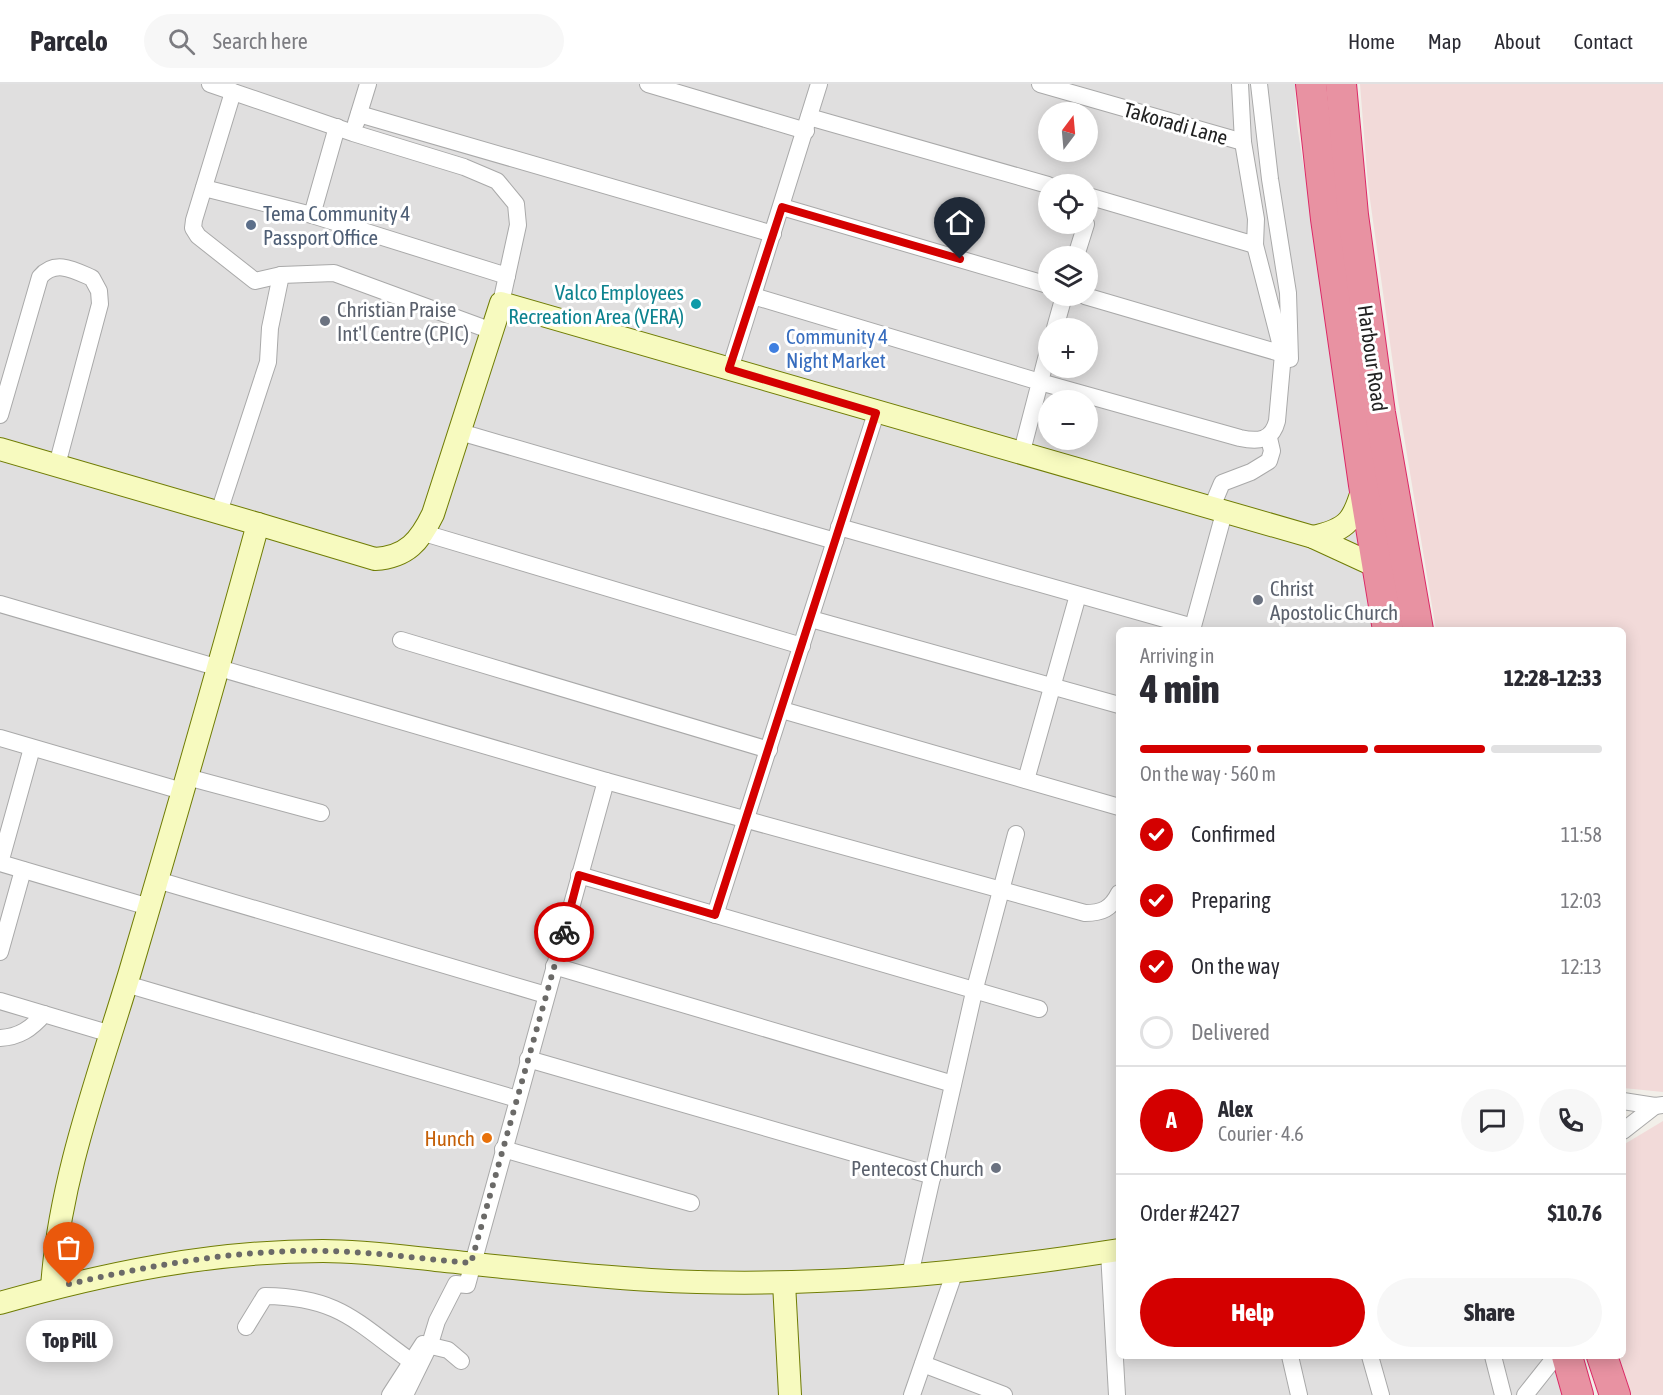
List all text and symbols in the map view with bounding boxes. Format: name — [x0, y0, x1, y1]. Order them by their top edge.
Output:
search box — [144, 14, 564, 68]
text: Parcelo — [30, 25, 108, 57]
icon: search — [165, 25, 198, 58]
text: Search here — [213, 28, 308, 54]
text: Home — [1348, 29, 1395, 53]
text: Map — [1428, 29, 1462, 53]
text: About — [1495, 29, 1541, 53]
text: Contact — [1574, 29, 1633, 53]
street label: Takoradi Lane — [1121, 97, 1231, 149]
north arrow — [1038, 102, 1098, 162]
map controls — [1038, 102, 1098, 450]
button: locate — [1038, 174, 1098, 234]
pin — [934, 197, 985, 259]
place label: Tema Community 4 Passport Office — [263, 201, 411, 249]
icon: home — [943, 206, 976, 239]
marker: Tema Community 4 Passport Office — [244, 218, 258, 232]
button: layers — [1038, 246, 1098, 306]
place label: Valco Employees Recreation Area (VERA) — [508, 280, 684, 328]
place label: Christian Praise Int'l Centre (CPIC) — [337, 297, 469, 345]
marker: Valco Employees Recreation Area (VERA) — [689, 297, 703, 311]
street label: Harbour Road — [1354, 303, 1392, 413]
marker: Christian Praise Int'l Centre (CPIC) — [318, 314, 332, 328]
button: + — [1038, 318, 1098, 378]
place label: Community 4 Night Market — [786, 324, 888, 372]
marker: Community 4 Night Market — [767, 341, 781, 355]
button: − — [1038, 390, 1098, 450]
place label: Christ Apostolic Church — [1270, 576, 1398, 624]
marker: Christ Apostolic Church — [1251, 593, 1265, 607]
text: Arriving in — [1140, 644, 1214, 667]
text: 12:28–12:33 — [1504, 665, 1602, 691]
text: 4 min — [1140, 667, 1220, 711]
text: On the way · 560 m — [1140, 762, 1276, 785]
icon: check — [1140, 818, 1173, 851]
text: Confirmed — [1191, 821, 1276, 847]
text: 11:58 — [1561, 823, 1602, 846]
icon: check — [1140, 884, 1173, 917]
text: Preparing — [1191, 887, 1271, 913]
text: 12:03 — [1560, 889, 1602, 912]
courier — [534, 902, 594, 962]
icon: bike — [548, 916, 581, 949]
icon: check — [1140, 950, 1173, 983]
text: On the way — [1191, 953, 1280, 979]
text: 12:13 — [1561, 955, 1602, 978]
text: Delivered — [1191, 1019, 1270, 1045]
button: chat — [1461, 1089, 1524, 1152]
button: phone — [1539, 1089, 1602, 1152]
text: Alex — [1218, 1096, 1253, 1122]
text: A — [1166, 1107, 1177, 1133]
text: Courier · 4.6 — [1218, 1122, 1304, 1145]
place label: Hunch — [425, 1126, 475, 1150]
marker: Hunch — [480, 1131, 494, 1145]
place label: Pentecost Church — [851, 1156, 984, 1180]
marker: Pentecost Church — [989, 1161, 1003, 1175]
text: Order #2427 — [1140, 1200, 1240, 1226]
text: $10.76 — [1547, 1200, 1602, 1226]
pin — [43, 1222, 94, 1284]
icon: bag — [52, 1231, 85, 1264]
button: Help — [1140, 1278, 1365, 1347]
button: Share — [1377, 1278, 1602, 1347]
callout: Top Pill — [26, 1320, 112, 1362]
text: Top Pill — [42, 1329, 97, 1352]

